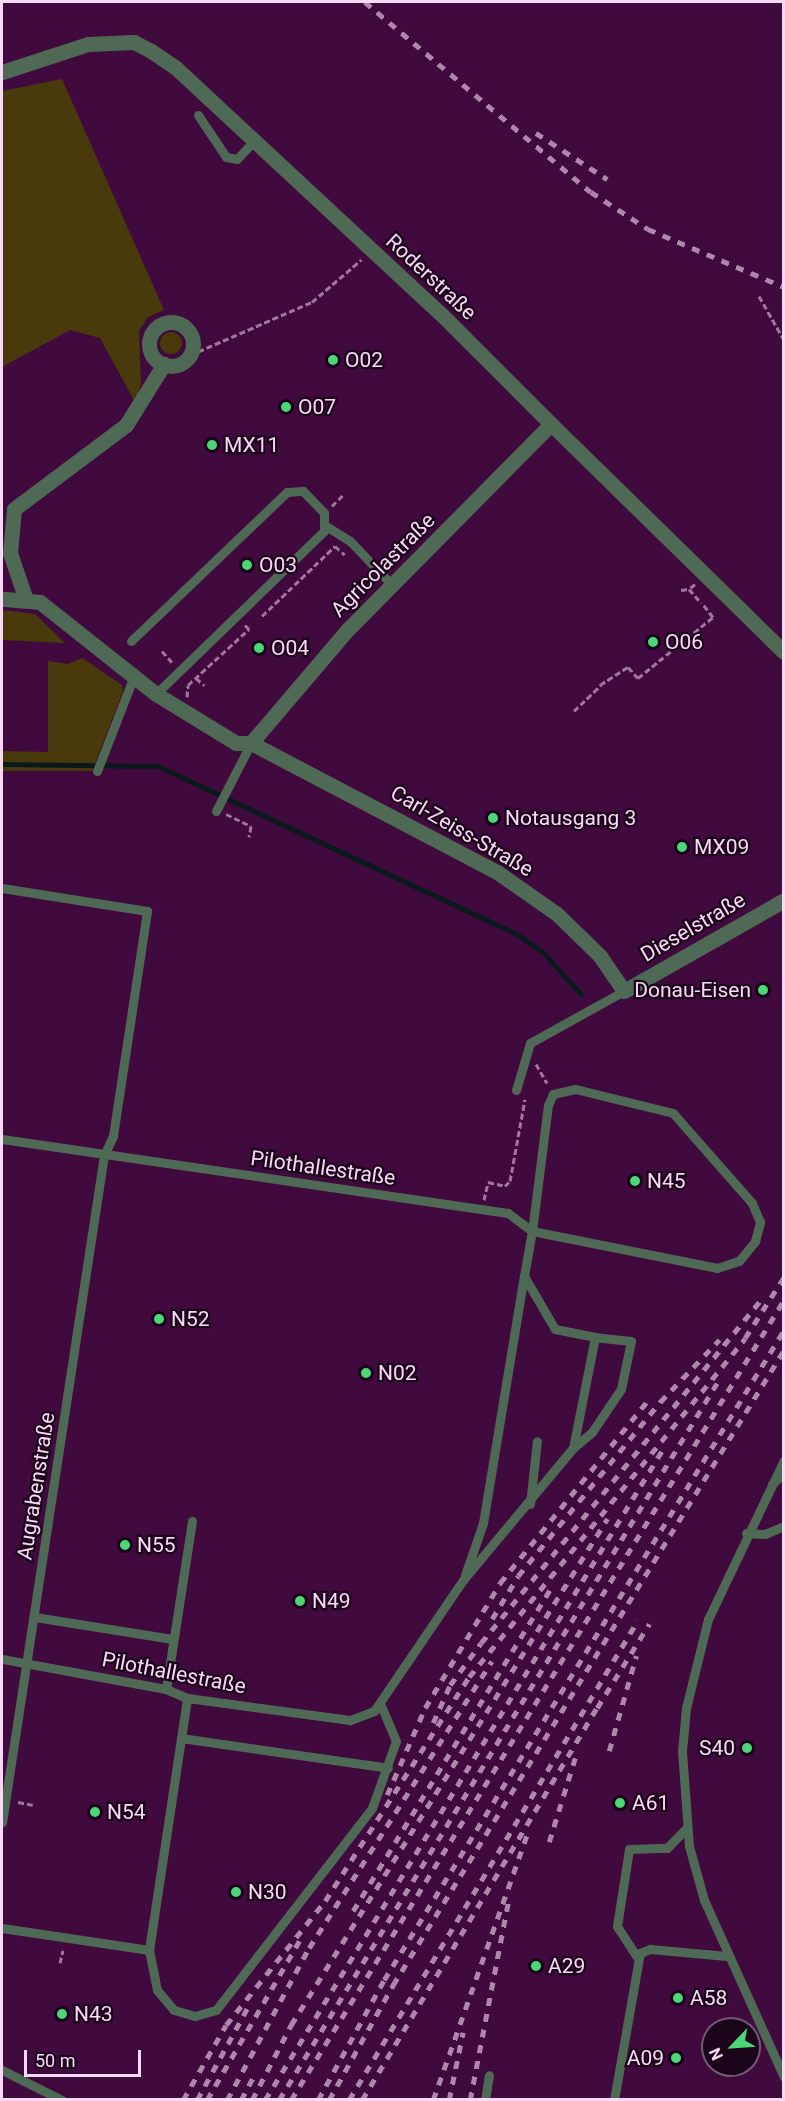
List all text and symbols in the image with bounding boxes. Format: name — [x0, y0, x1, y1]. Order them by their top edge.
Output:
street label: Roderstraße — [381, 229, 481, 325]
place label: O02 — [345, 347, 383, 373]
marker: O02 — [326, 353, 340, 367]
place label: O07 — [298, 394, 336, 420]
marker: O07 — [279, 400, 293, 414]
place label: MX11 — [224, 432, 279, 458]
marker: MX11 — [205, 438, 219, 452]
street label: Agricolastraße — [326, 508, 440, 622]
place label: O03 — [259, 552, 297, 578]
marker: O03 — [240, 558, 254, 572]
place label: O06 — [665, 629, 703, 655]
place label: O04 — [271, 635, 309, 661]
marker: O06 — [646, 635, 660, 649]
marker: O04 — [252, 641, 266, 655]
street label: Carl-Zeiss-Straße — [386, 780, 538, 882]
place label: Notausgang 3 — [505, 805, 636, 831]
marker: Notausgang 3 — [486, 811, 500, 825]
place label: MX09 — [694, 834, 749, 860]
marker: MX09 — [675, 840, 689, 854]
street label: Dieselstraße — [636, 887, 750, 967]
place label: Donau-Eisen — [634, 977, 751, 1003]
marker: Donau-Eisen — [756, 983, 770, 997]
street label: Pilothallestraße — [249, 1145, 397, 1191]
place label: N45 — [647, 1168, 686, 1194]
marker: N45 — [628, 1174, 642, 1188]
place label: N52 — [171, 1306, 210, 1332]
marker: N52 — [152, 1312, 166, 1326]
place label: N02 — [378, 1360, 417, 1386]
marker: N02 — [359, 1366, 373, 1380]
street label: Augrabenstraße — [12, 1410, 60, 1562]
place label: N55 — [137, 1532, 176, 1558]
marker: N55 — [118, 1538, 132, 1552]
place label: N49 — [312, 1588, 351, 1614]
marker: N49 — [293, 1594, 307, 1608]
street label: Pilothallestraße — [100, 1647, 248, 1699]
place label: S40 — [699, 1735, 735, 1761]
marker: S40 — [740, 1741, 754, 1755]
place label: A61 — [632, 1790, 669, 1816]
marker: A61 — [613, 1796, 627, 1810]
place label: N54 — [107, 1799, 146, 1825]
marker: N54 — [88, 1805, 102, 1819]
place label: N30 — [248, 1879, 287, 1905]
marker: N30 — [229, 1885, 243, 1899]
place label: A29 — [548, 1953, 585, 1979]
marker: A29 — [529, 1959, 543, 1973]
place label: A58 — [690, 1985, 727, 2011]
marker: A58 — [671, 1991, 685, 2005]
place label: N43 — [74, 2001, 113, 2027]
marker: N43 — [55, 2007, 69, 2021]
north arrow — [701, 2017, 761, 2077]
scale bar — [27, 2038, 144, 2076]
place label: A09 — [627, 2045, 664, 2071]
text: N — [705, 2045, 727, 2063]
text: 50 m — [35, 2050, 75, 2071]
marker: A09 — [669, 2051, 683, 2065]

